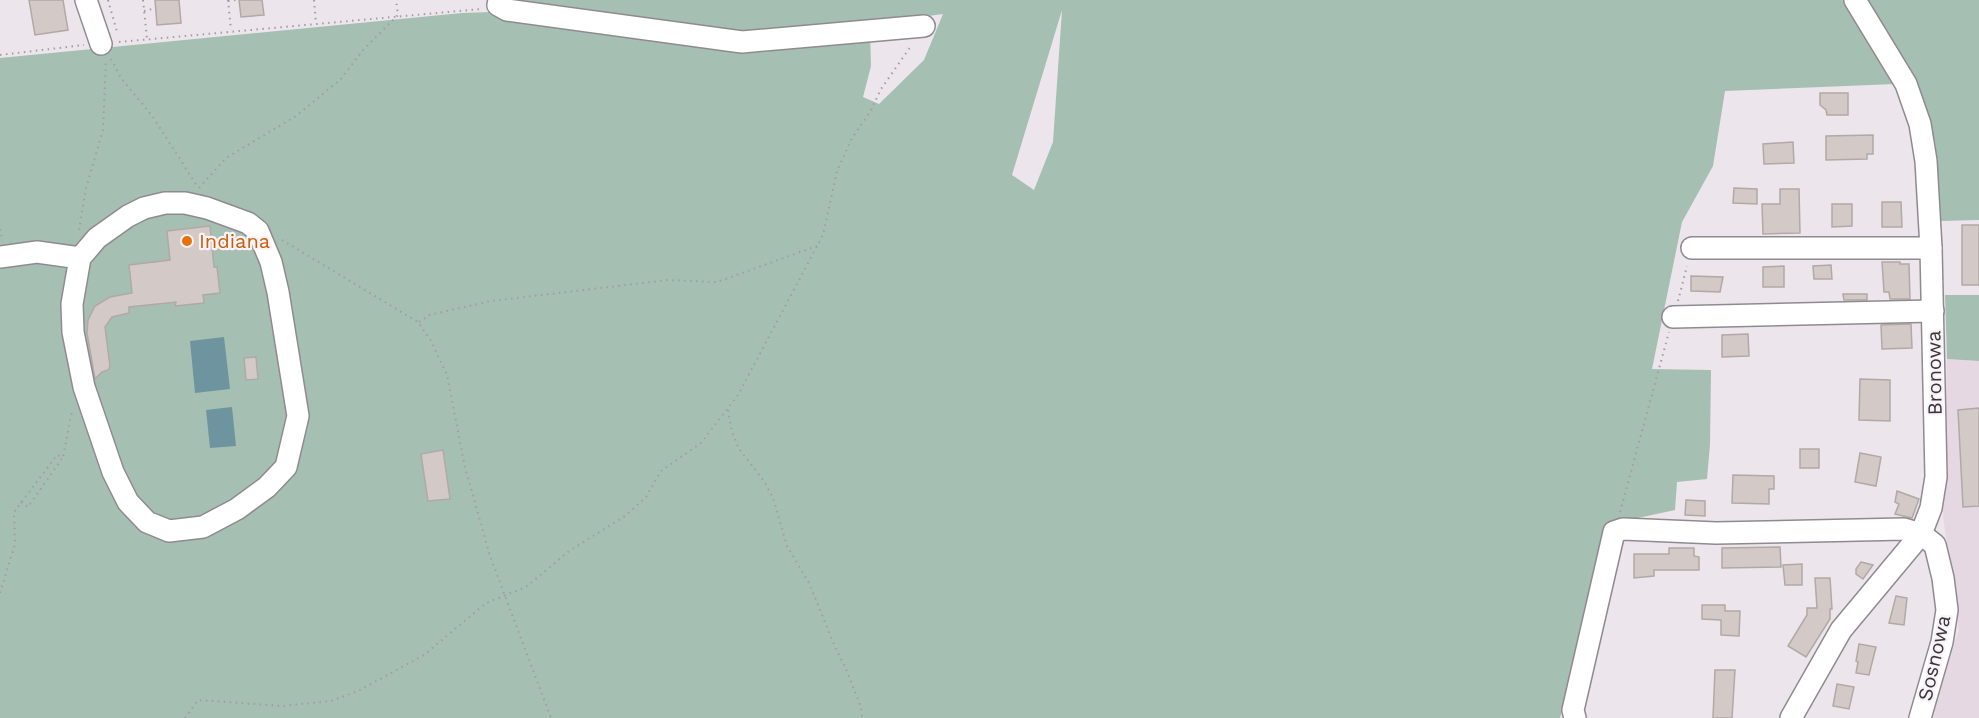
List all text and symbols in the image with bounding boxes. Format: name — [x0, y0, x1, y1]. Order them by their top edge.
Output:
place label: Indiana — [199, 229, 270, 253]
marker: Indiana — [180, 234, 194, 248]
street label: Bronowa — [1921, 330, 1947, 416]
street label: Sosnowa — [1912, 613, 1956, 703]

